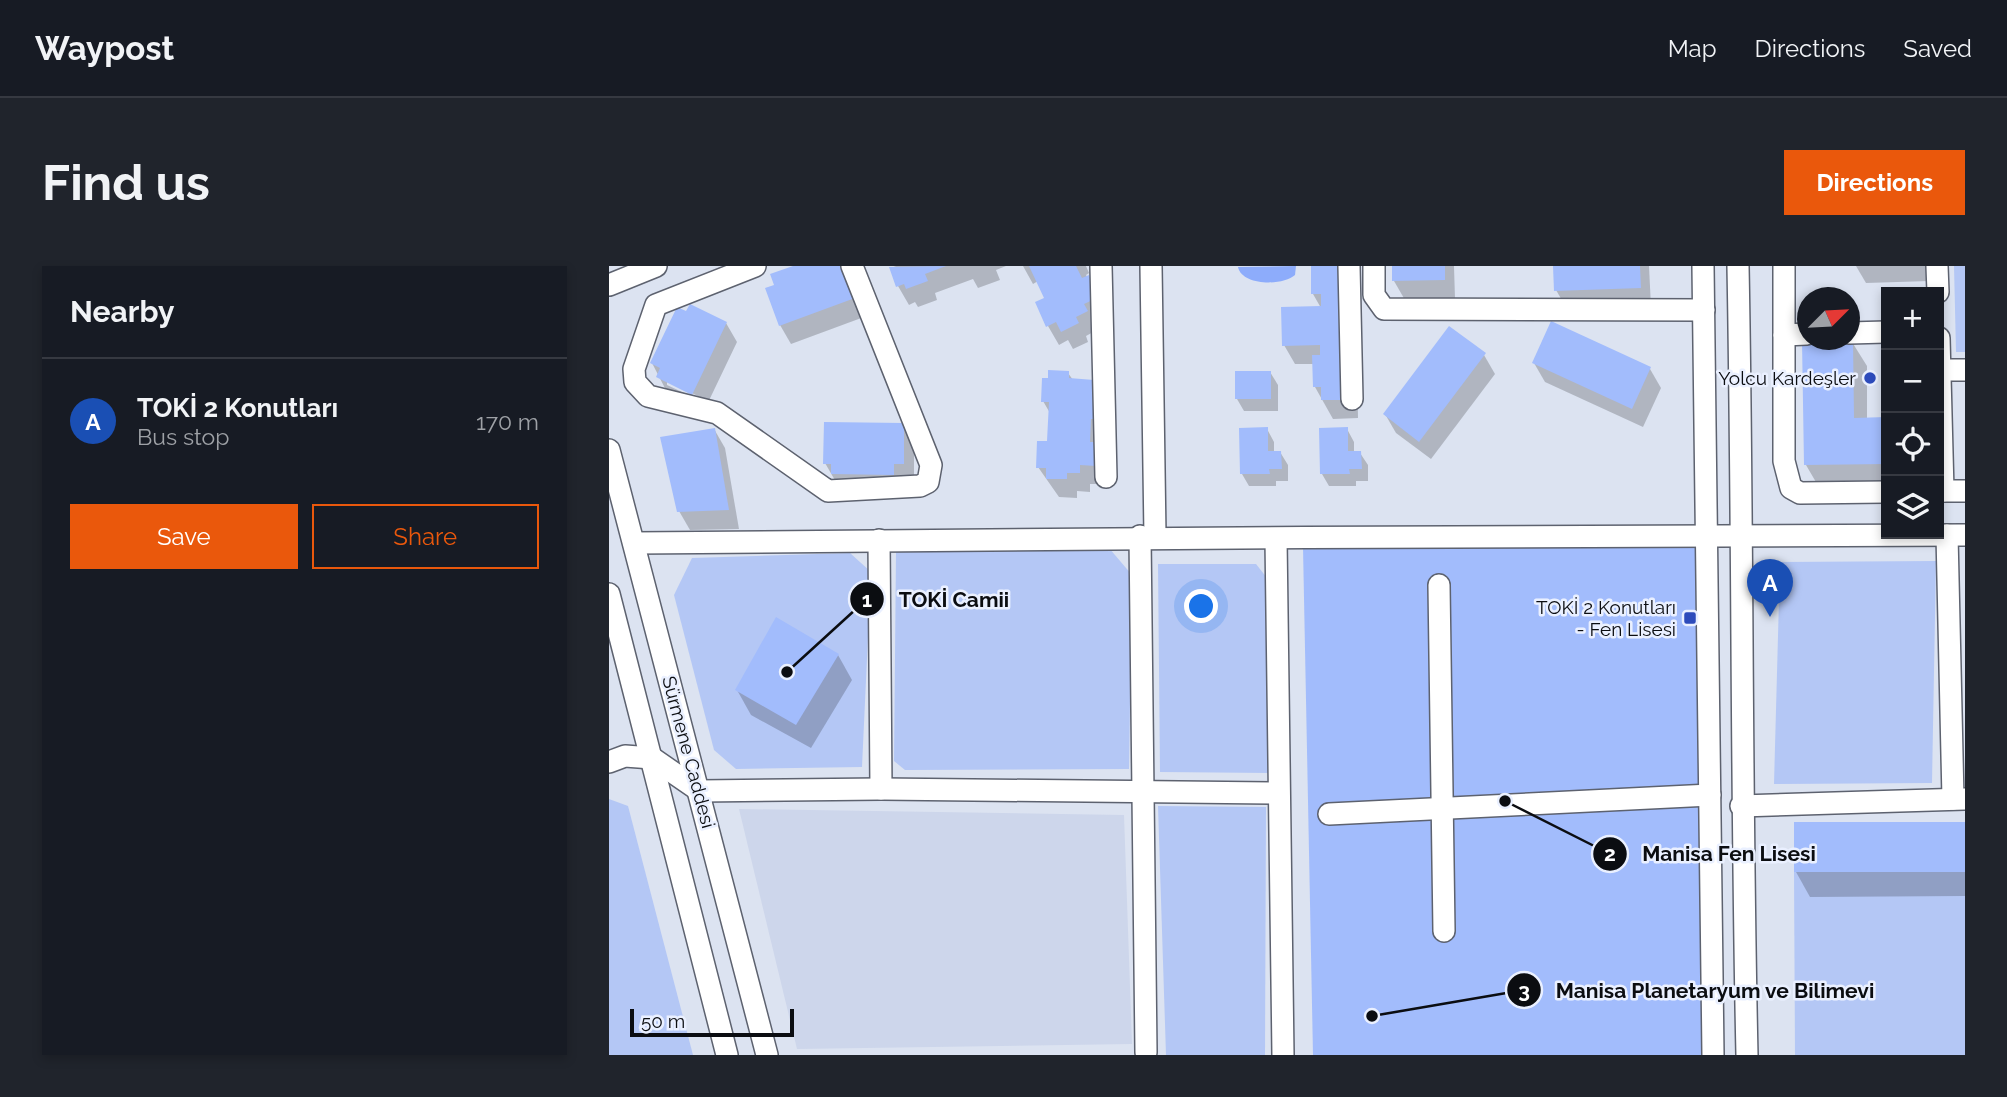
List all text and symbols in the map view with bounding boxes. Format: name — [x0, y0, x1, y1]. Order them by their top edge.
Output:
text: Waypost — [35, 29, 174, 68]
text: Map — [1668, 34, 1717, 63]
text: Directions — [1755, 34, 1865, 63]
text: Saved — [1903, 34, 1972, 63]
button: Directions — [1784, 150, 1965, 215]
text: Find us — [42, 154, 210, 211]
north arrow — [1797, 287, 1860, 350]
map controls — [1881, 287, 1944, 539]
button: + — [1881, 287, 1944, 350]
text: Nearby — [70, 294, 174, 329]
button: − — [1881, 350, 1944, 413]
place label: Yolcu Kardeşler — [1718, 367, 1856, 389]
marker: Yolcu Kardeşler — [1862, 370, 1878, 386]
text: TOKİ 2 Konutları — [137, 393, 338, 423]
text: A — [85, 408, 101, 435]
text: 170 m — [476, 408, 539, 435]
button: locate — [1881, 413, 1944, 476]
text: Bus stop — [137, 423, 229, 450]
button: layers — [1881, 476, 1944, 539]
button: Save — [70, 504, 298, 569]
button: Share — [312, 504, 539, 569]
pin: A — [1747, 559, 1793, 617]
callout: TOKİ Camii — [850, 578, 1023, 620]
text: 1 — [862, 587, 872, 612]
text: TOKİ Camii — [899, 587, 1009, 612]
your location — [1184, 589, 1218, 623]
place label: TOKİ 2 Konutları - Fen Lisesi — [1536, 596, 1676, 640]
marker: TOKİ 2 Konutları - Fen Lisesi — [1682, 610, 1698, 626]
street label: Sürmene Caddesi — [658, 673, 720, 831]
callout: Manisa Fen Lisesi — [1593, 833, 1829, 875]
text: 2 — [1604, 841, 1616, 866]
text: Manisa Fen Lisesi — [1642, 841, 1816, 866]
callout: Manisa Planetaryum ve Bilimevi — [1507, 969, 1889, 1011]
text: 3 — [1518, 978, 1530, 1003]
text: Manisa Planetaryum ve Bilimevi — [1556, 978, 1874, 1003]
scale bar — [630, 1006, 795, 1038]
text: 50 m — [641, 1010, 685, 1032]

